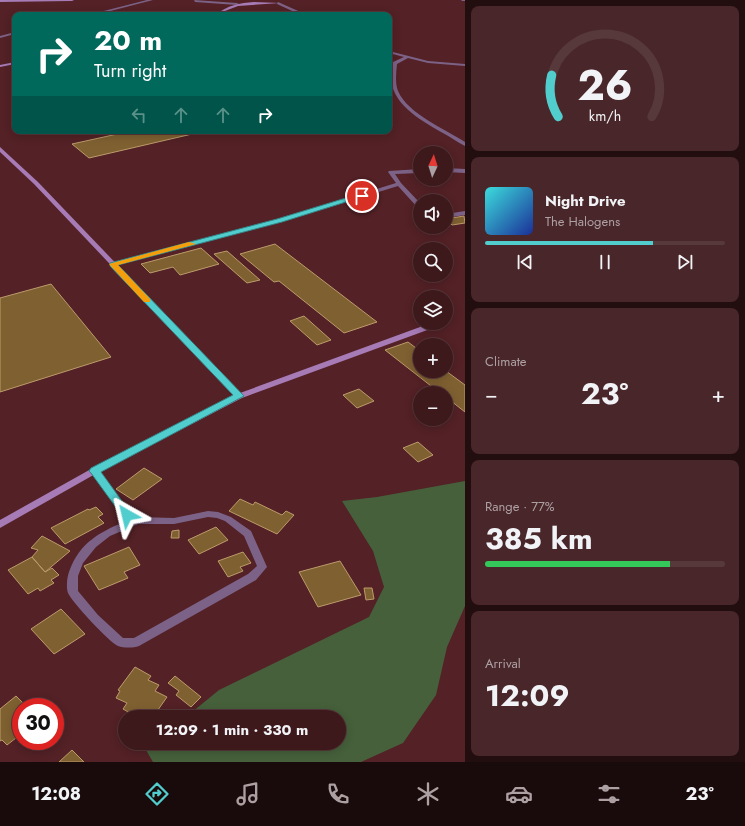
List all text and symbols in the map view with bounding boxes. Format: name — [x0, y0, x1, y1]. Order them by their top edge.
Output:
text: 20 m — [94, 20, 162, 61]
icon: right — [28, 28, 80, 80]
text: 26 — [577, 54, 633, 115]
text: Turn right — [94, 58, 166, 84]
icon: left — [128, 104, 150, 126]
icon: ahead — [170, 104, 192, 126]
icon: ahead — [212, 104, 234, 126]
icon: right — [254, 104, 276, 126]
text: km/h — [589, 105, 621, 125]
north arrow — [413, 146, 453, 186]
map controls — [413, 146, 453, 426]
pin — [345, 179, 379, 213]
icon: arrive — [351, 185, 373, 207]
text: Night Drive — [545, 190, 626, 212]
button: sound — [413, 194, 453, 234]
text: The Halogens — [545, 212, 620, 231]
button: search — [413, 242, 453, 282]
icon: previous — [514, 251, 536, 273]
icon: pause — [594, 251, 616, 273]
icon: next — [674, 251, 696, 273]
button: layers — [413, 290, 453, 330]
button: + — [413, 338, 453, 378]
text: Climate — [485, 352, 526, 371]
text: 23° — [581, 372, 628, 415]
text: − — [485, 378, 498, 410]
text: + — [711, 378, 725, 410]
button: − — [413, 386, 453, 426]
position arrow — [106, 494, 148, 536]
text: Range · 77% — [485, 497, 555, 516]
text: 385 km — [485, 517, 593, 560]
text: Arrival — [485, 654, 521, 673]
text: 12:09 — [485, 674, 570, 717]
speed limit sign: 30 — [12, 698, 64, 750]
text: 12:09 · 1 min · 330 m — [156, 719, 308, 741]
icon: directions — [143, 780, 171, 808]
icon: music — [234, 780, 262, 808]
icon: phone — [324, 780, 352, 808]
icon: climate — [414, 780, 442, 808]
icon: car — [505, 780, 533, 808]
icon: filters — [595, 780, 623, 808]
text: 12:08 — [31, 781, 81, 807]
text: 23° — [685, 781, 714, 807]

